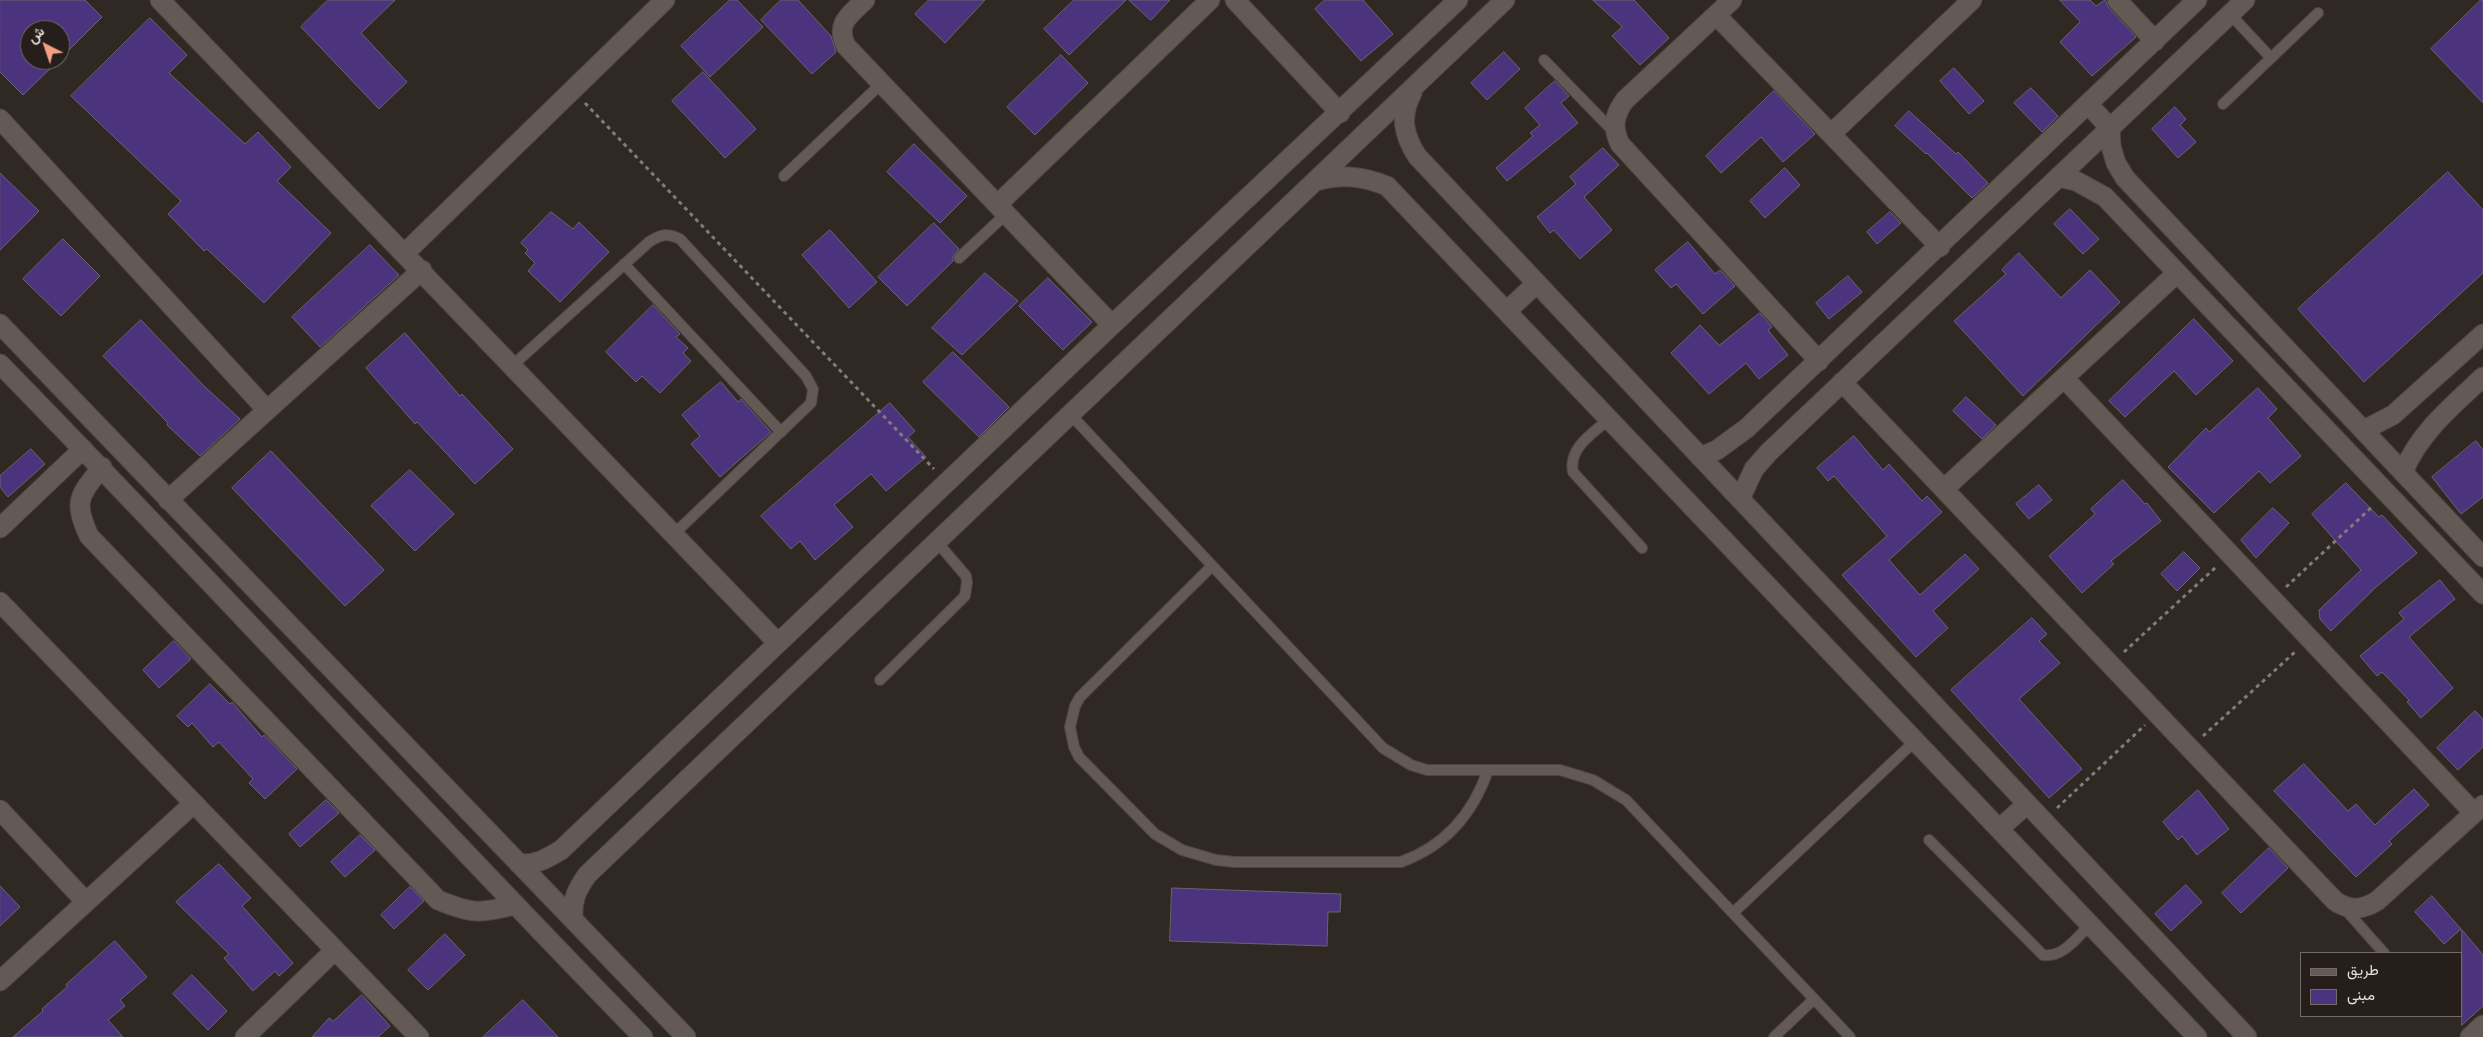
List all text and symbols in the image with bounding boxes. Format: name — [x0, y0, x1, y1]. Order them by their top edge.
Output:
north arrow — [20, 20, 70, 70]
text: ش — [24, 22, 48, 47]
legend — [2300, 952, 2463, 1017]
text: طريق — [2347, 960, 2379, 979]
text: مبنى — [2347, 985, 2375, 1004]

